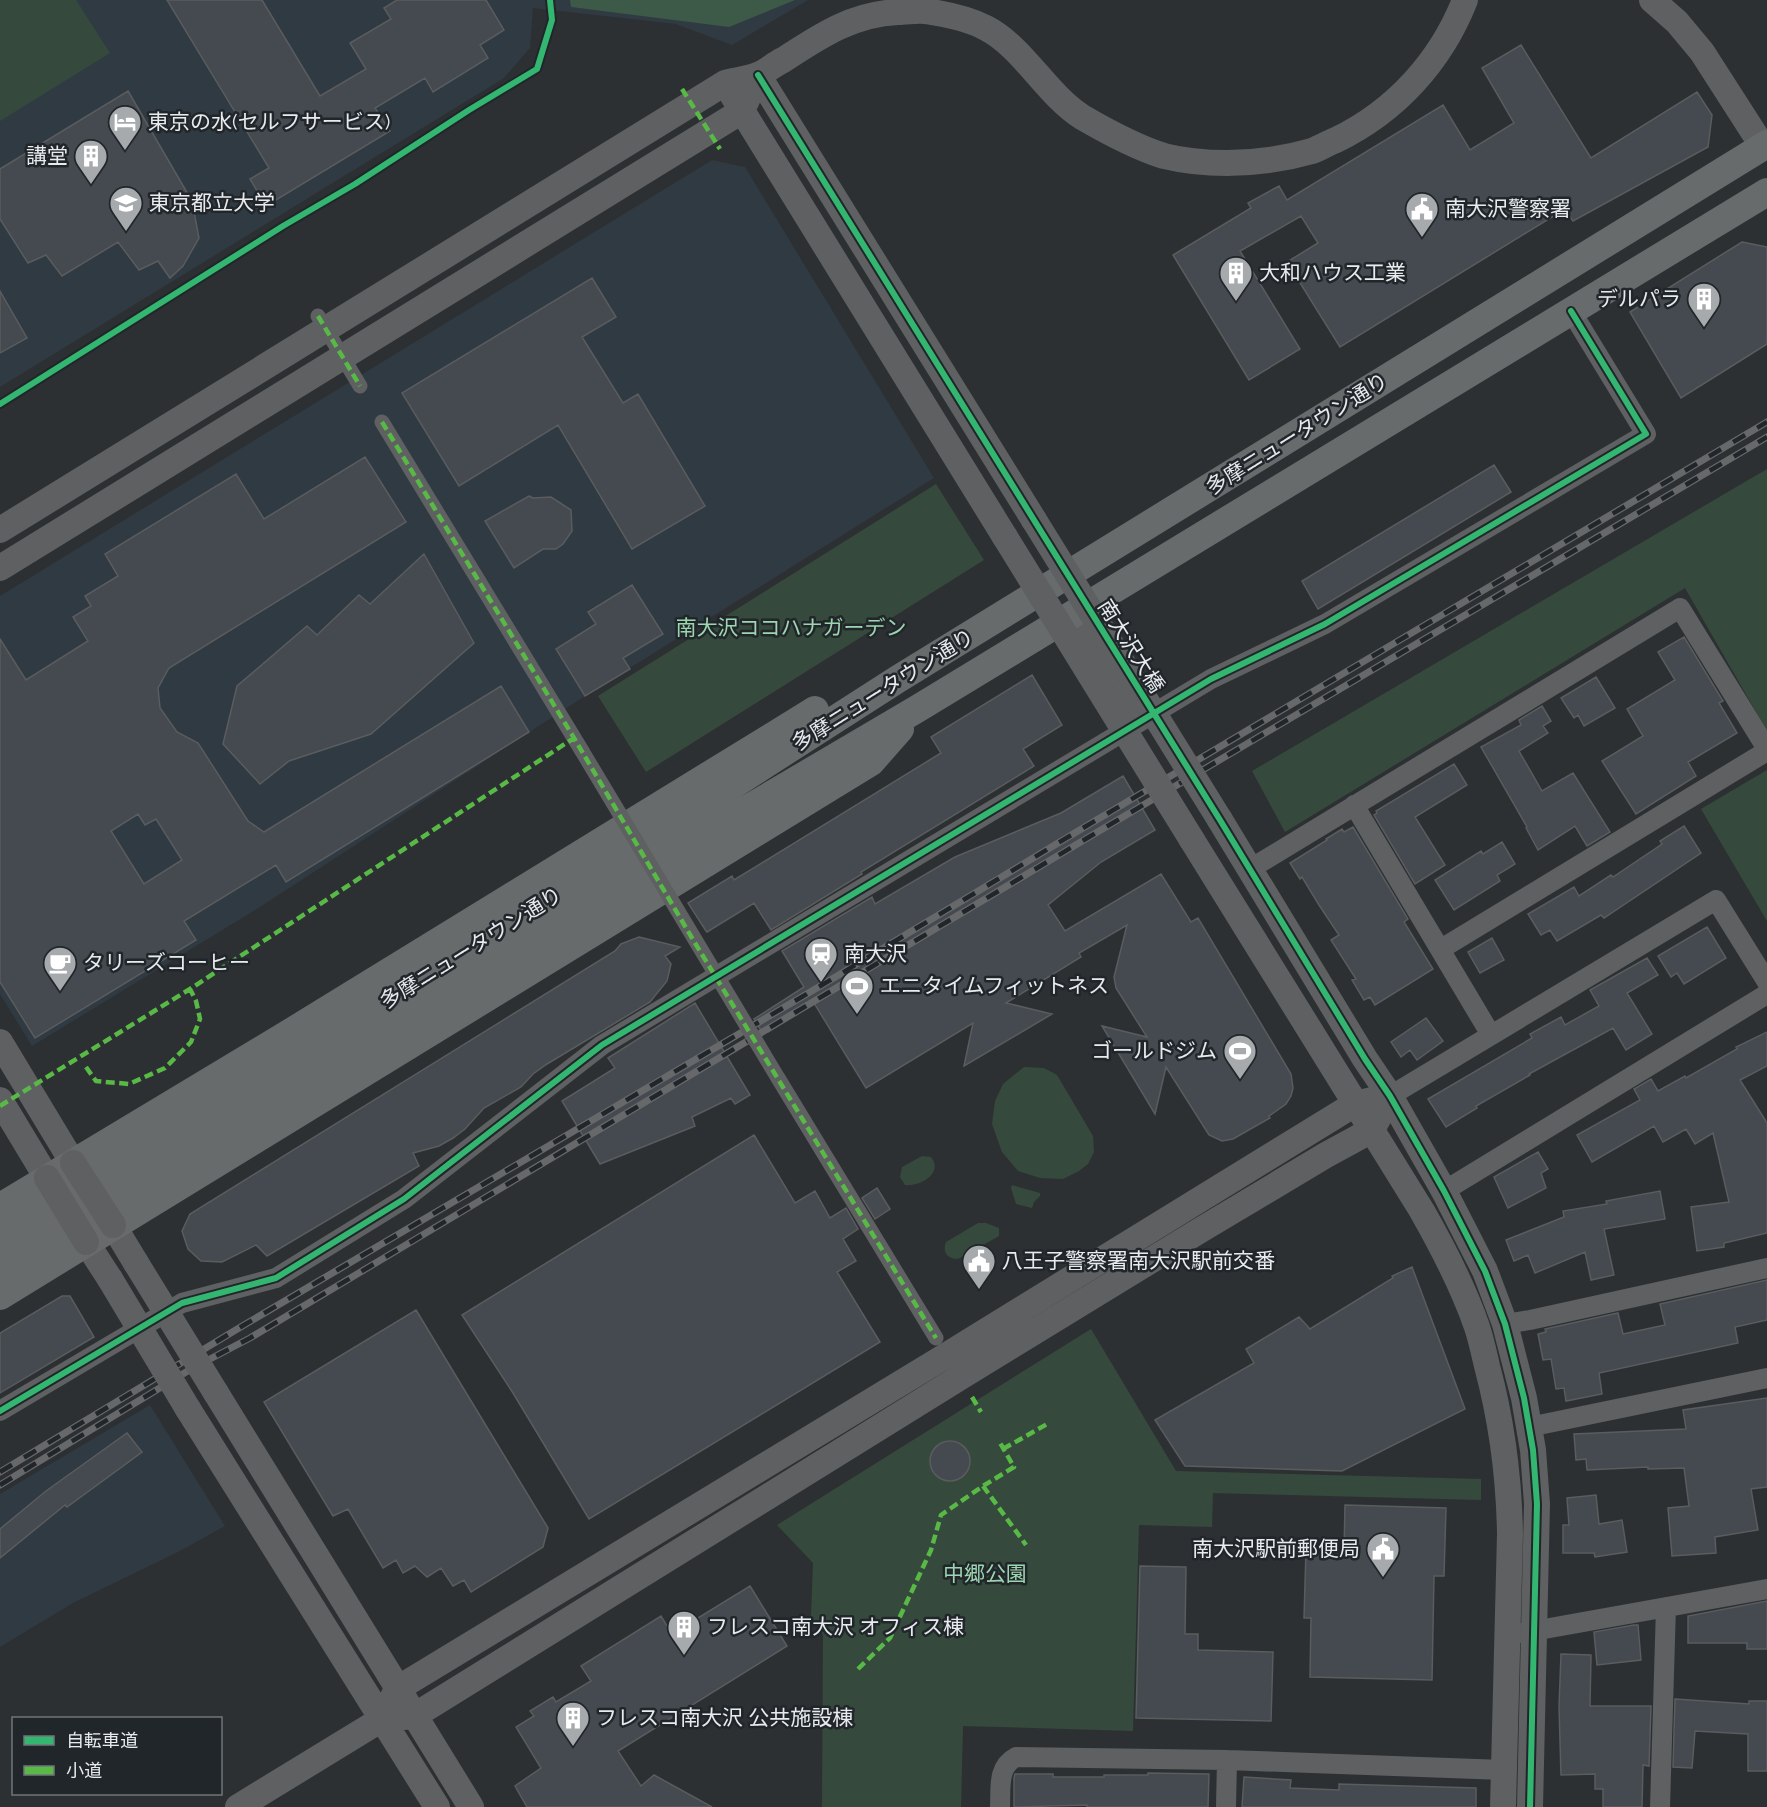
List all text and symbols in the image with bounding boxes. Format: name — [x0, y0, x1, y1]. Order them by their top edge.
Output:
hotel icon: 東京の水(セルフサービス) — [107, 104, 143, 151]
place label: 東京の水(セルフサービス) — [148, 109, 390, 134]
building icon: 講堂 — [73, 138, 109, 185]
place label: 講堂 — [26, 143, 68, 168]
school or university icon: 東京都立大学 — [108, 185, 144, 232]
place label: 東京都立大学 — [149, 190, 275, 215]
public building icon: 南大沢警察署 — [1404, 191, 1440, 238]
place label: 南大沢警察署 — [1445, 196, 1571, 221]
building icon: 大和ハウス工業 — [1218, 255, 1254, 302]
place label: 大和ハウス工業 — [1259, 260, 1406, 285]
building icon: デルパラ — [1686, 281, 1722, 328]
place label: デルパラ — [1597, 286, 1681, 311]
street label: 多摩ニュータウン通り — [1201, 367, 1392, 500]
street label: 南大沢大橋 — [1093, 595, 1170, 697]
park label: 南大沢ココハナガーデン — [676, 615, 907, 640]
street label: 多摩ニュータウン通り — [787, 623, 978, 756]
street label: 多摩ニュータウン通り — [375, 881, 566, 1014]
station icon: 南大沢 — [803, 936, 839, 983]
place label: 南大沢 — [844, 941, 907, 966]
cafe icon: タリーズコーヒー — [42, 945, 78, 992]
place label: タリーズコーヒー — [83, 950, 250, 975]
sports icon: エニタイムフィットネス — [839, 968, 875, 1015]
place label: エニタイムフィットネス — [880, 973, 1109, 998]
sports icon: ゴールドジム — [1222, 1033, 1258, 1080]
place label: ゴールドジム — [1091, 1038, 1217, 1063]
public building icon: 八王子警察署南大沢駅前交番 — [961, 1243, 997, 1290]
place label: 八王子警察署南大沢駅前交番 — [1002, 1248, 1275, 1273]
public building icon: 南大沢駅前郵便局 — [1365, 1531, 1401, 1578]
place label: 南大沢駅前郵便局 — [1192, 1536, 1360, 1561]
park label: 中郷公園 — [943, 1561, 1027, 1586]
building icon: フレスコ南大沢 オフィス棟 — [666, 1609, 702, 1656]
place label: フレスコ南大沢 オフィス棟 — [707, 1614, 964, 1639]
building icon: フレスコ南大沢 公共施設棟 — [555, 1700, 591, 1747]
place label: フレスコ南大沢 公共施設棟 — [596, 1705, 853, 1730]
legend — [12, 1717, 222, 1795]
text: 自転車道 — [66, 1730, 138, 1751]
text: 小道 — [66, 1760, 102, 1781]

